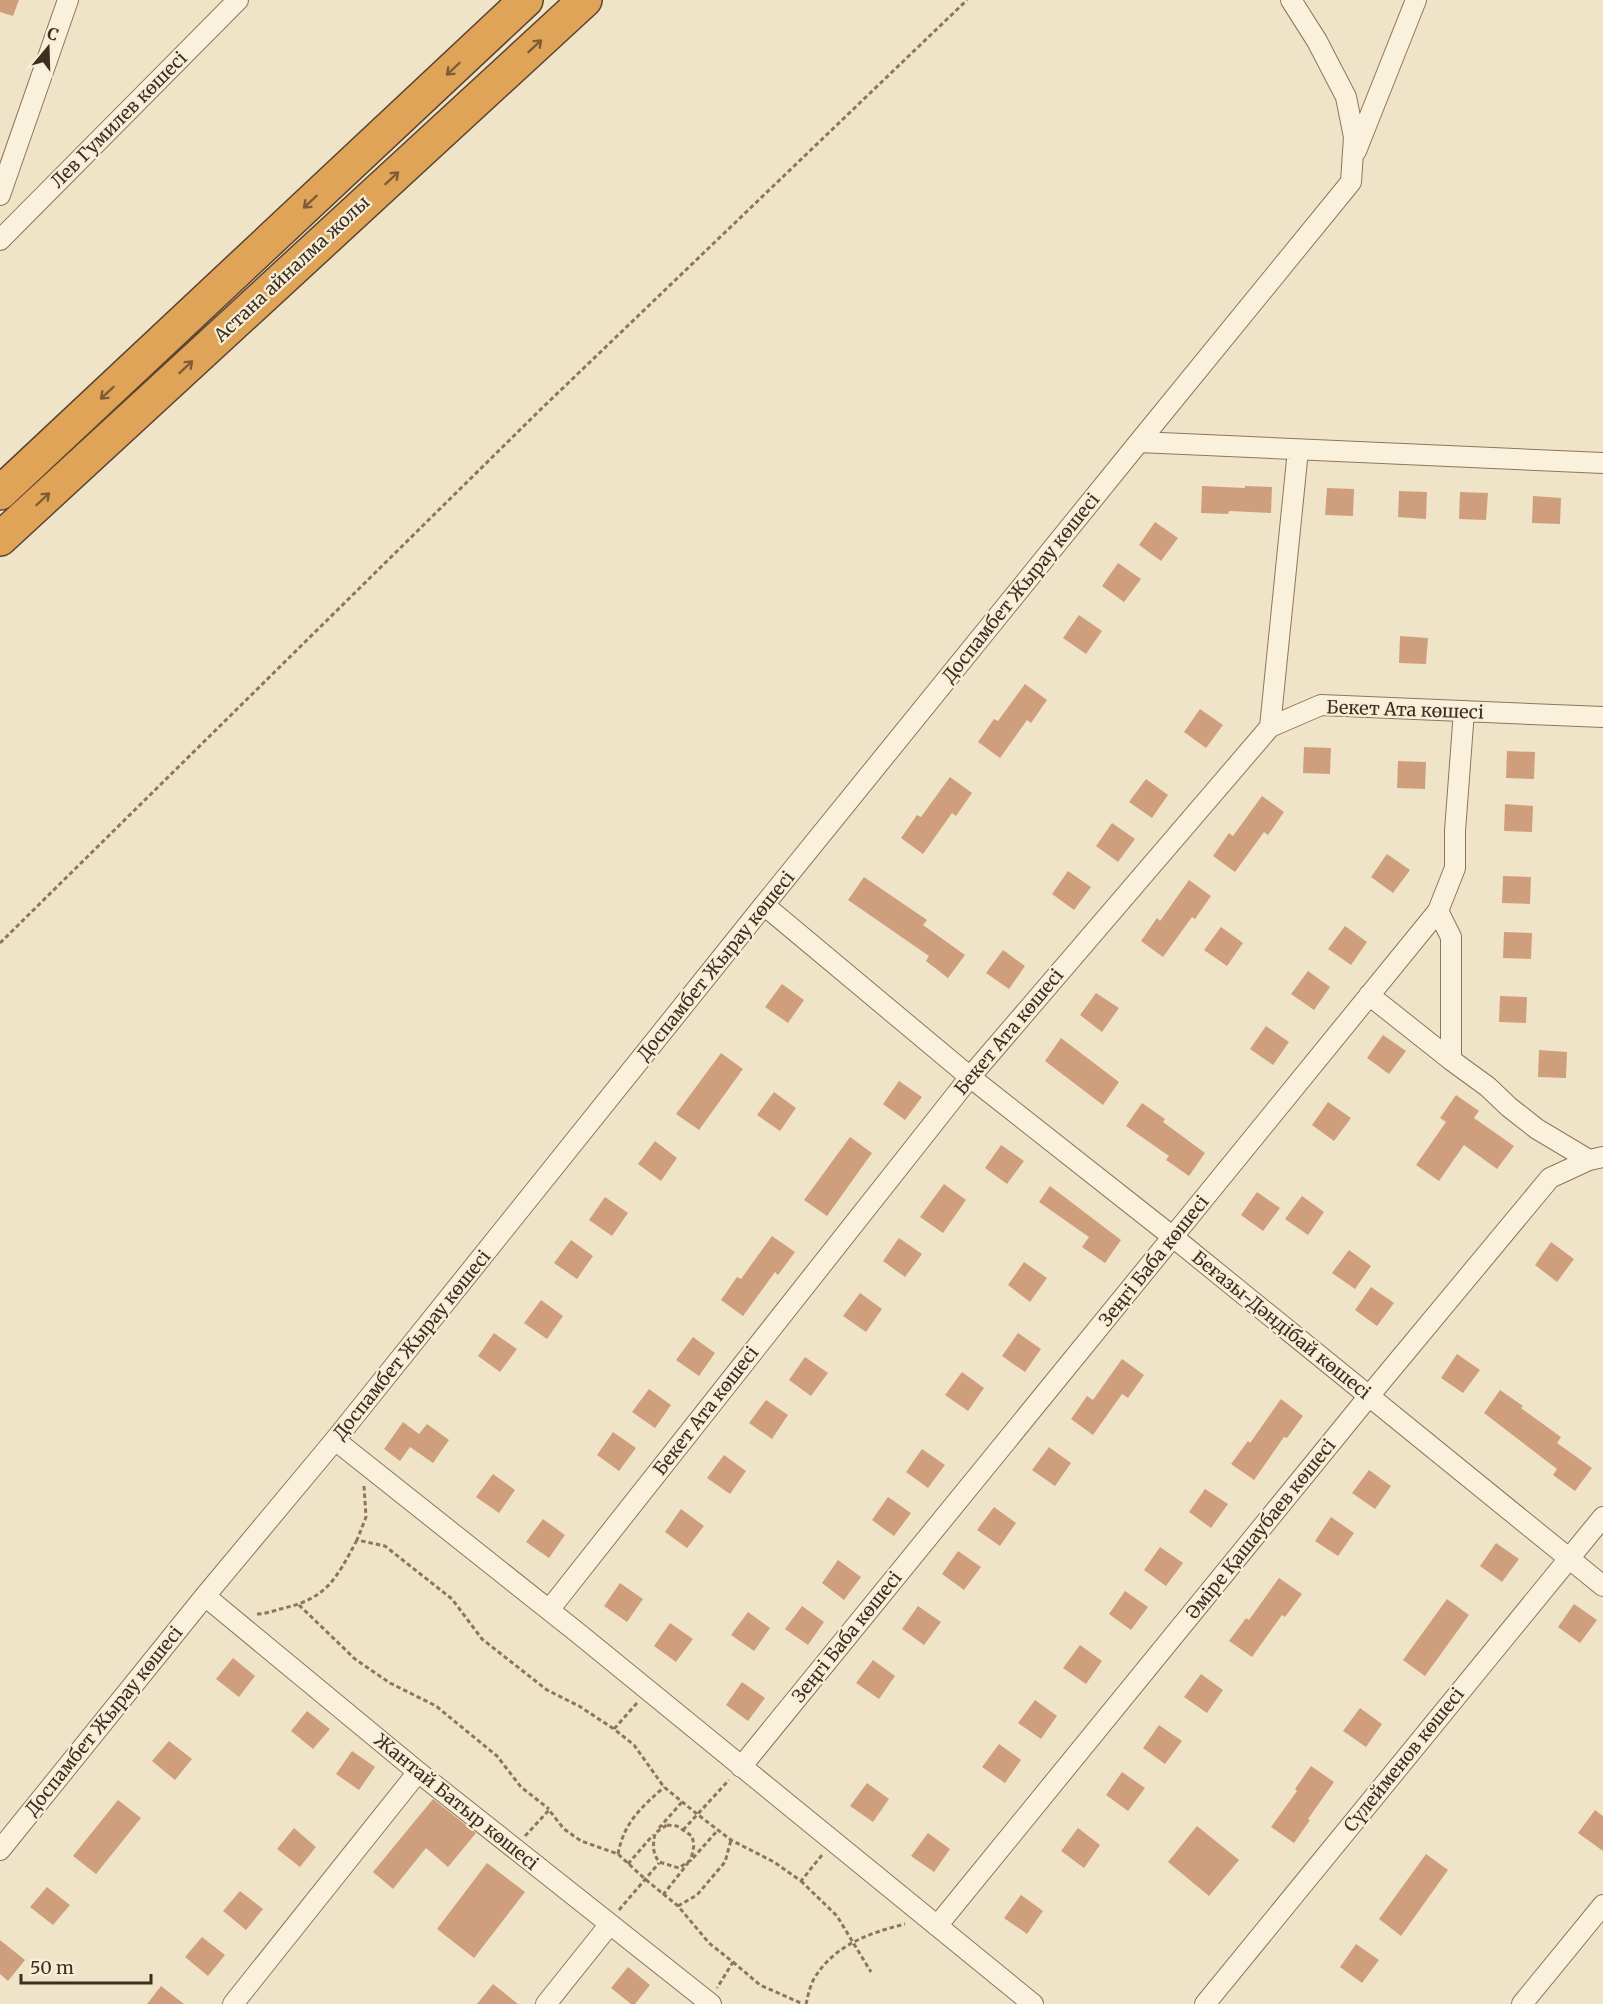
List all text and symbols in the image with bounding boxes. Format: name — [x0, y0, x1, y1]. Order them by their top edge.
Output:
north arrow — [18, 18, 78, 78]
text: С — [45, 23, 61, 45]
one-way arrow — [527, 39, 542, 53]
street label: Лев Гумилев көшесі — [46, 47, 192, 193]
one-way arrow — [445, 62, 460, 76]
one-way arrow — [384, 171, 399, 185]
street label: Астана айналма жолы — [208, 190, 374, 347]
one-way arrow — [303, 195, 318, 209]
one-way arrow — [179, 360, 194, 374]
one-way arrow — [99, 386, 114, 400]
street label: Доспамбет Жырау көшесі — [937, 488, 1104, 687]
one-way arrow — [35, 492, 50, 506]
street label: Бекет Ата көшесі — [1326, 695, 1484, 724]
street label: Доспамбет Жырау көшесі — [632, 866, 799, 1065]
street label: Бекет Ата көшесі — [949, 964, 1068, 1099]
street label: Зеңгі Баба көшесі — [1094, 1190, 1214, 1331]
street label: Доспамбет Жырау көшесі — [328, 1245, 495, 1444]
street label: Беғазы-Дәндібай көшесі — [1187, 1245, 1375, 1404]
street label: Бекет Ата көшесі — [648, 1341, 763, 1480]
street label: Әміре Қашаубаев көшесі — [1181, 1434, 1340, 1623]
street label: Зеңгі Баба көшесі — [787, 1566, 907, 1707]
street label: Доспамбет Жырау көшесі — [20, 1621, 187, 1820]
street label: Сүлейменов көшесі — [1338, 1683, 1469, 1836]
street label: Жантай Батыр көшесі — [370, 1728, 543, 1875]
scale bar — [21, 1947, 152, 1985]
text: 50 m — [30, 1956, 74, 1979]

